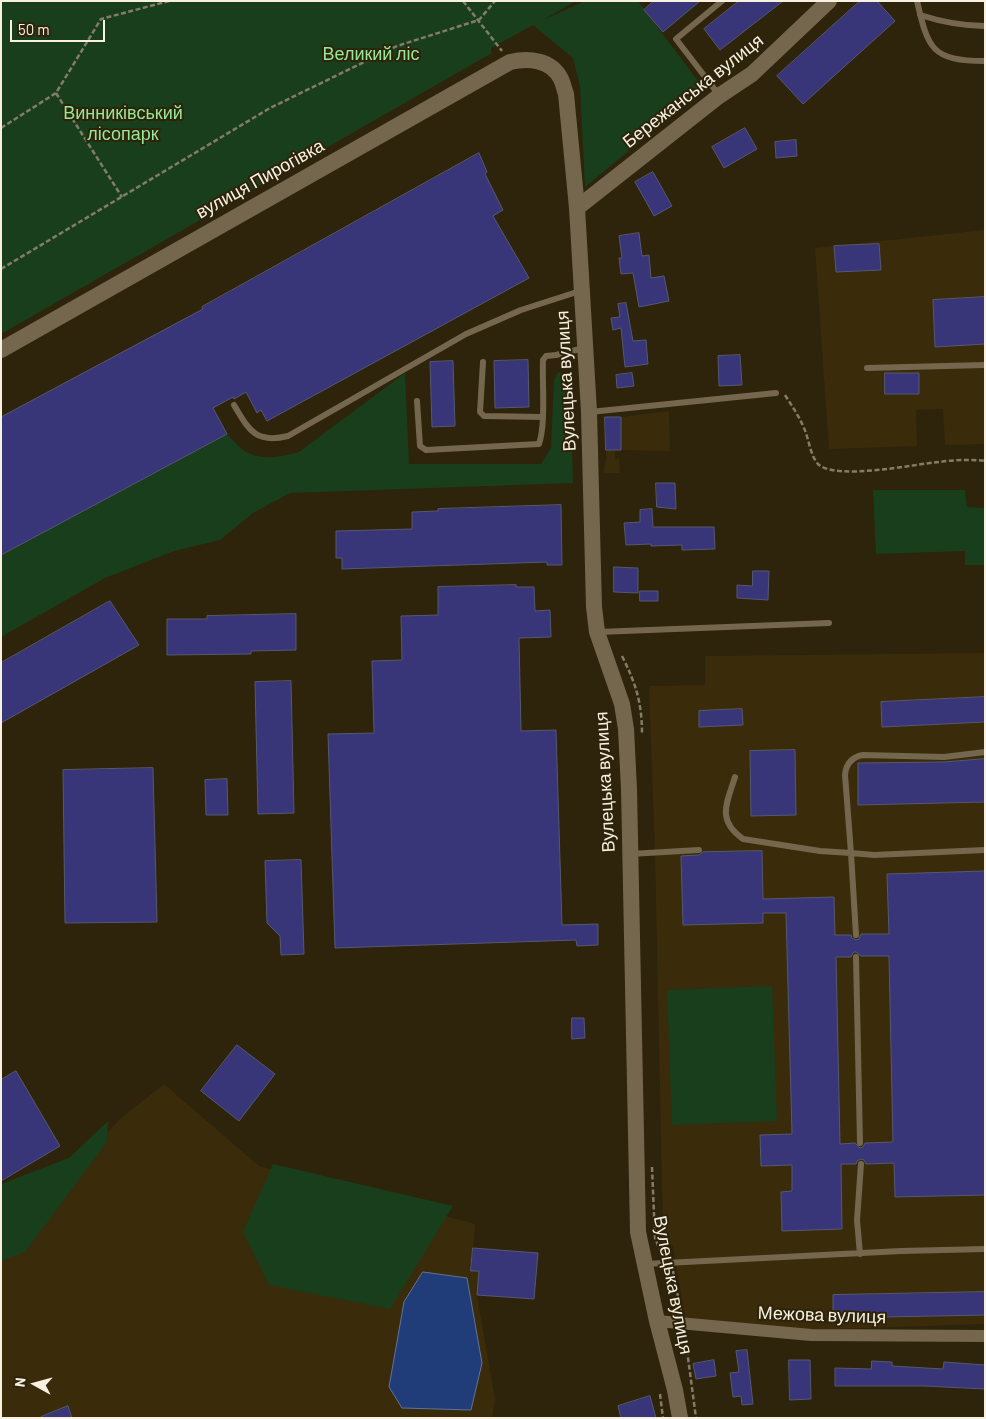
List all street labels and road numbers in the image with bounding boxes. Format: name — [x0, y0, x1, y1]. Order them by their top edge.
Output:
street label: Бережанська вулиця — [618, 29, 768, 153]
street label: вулиця Пирогівка — [192, 135, 328, 223]
street label: Вулецька вулиця — [552, 310, 580, 452]
street label: Вулецька вулиця — [591, 711, 619, 853]
street label: Вулецька вулиця — [649, 1214, 697, 1356]
street label: Межова вулиця — [757, 1302, 887, 1328]

